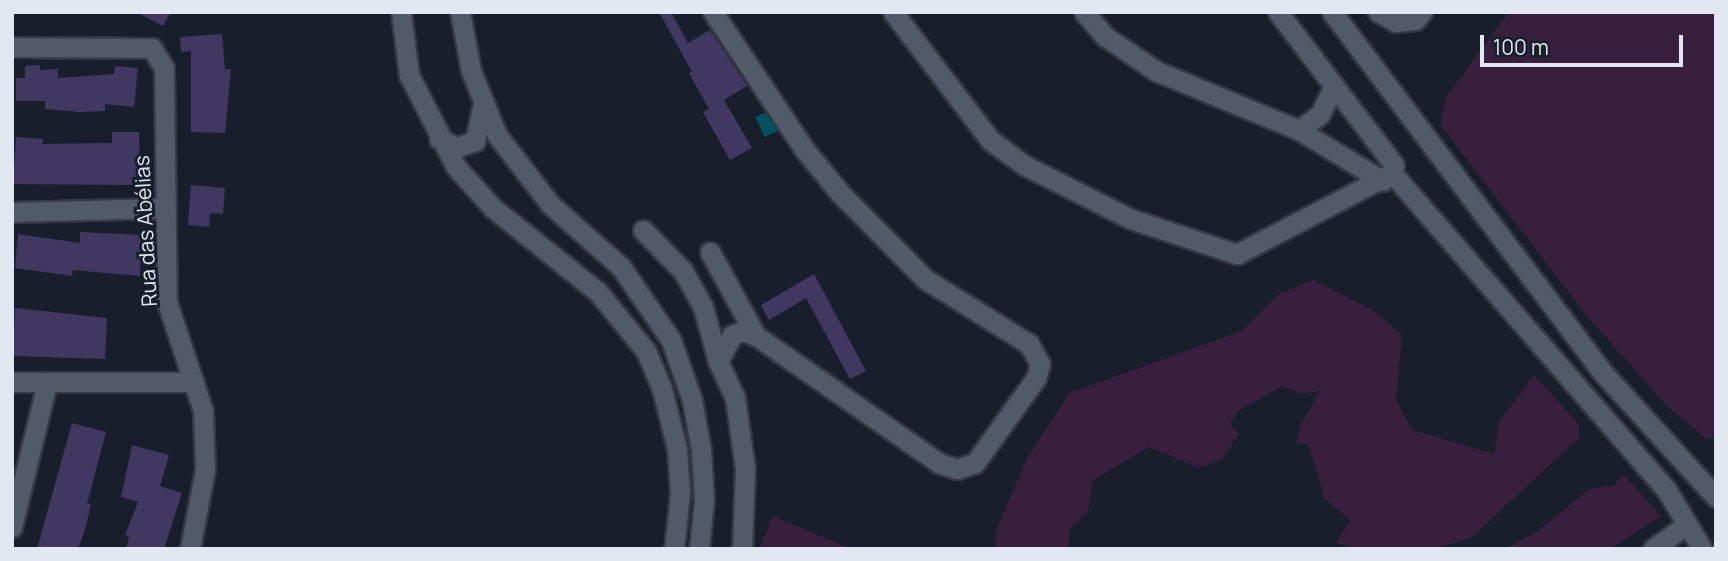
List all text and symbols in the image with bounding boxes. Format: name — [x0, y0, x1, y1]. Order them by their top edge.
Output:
scale bar — [1483, 21, 1686, 65]
text: 100 m — [1493, 33, 1549, 61]
street label: Rua das Abélias — [128, 155, 162, 307]

